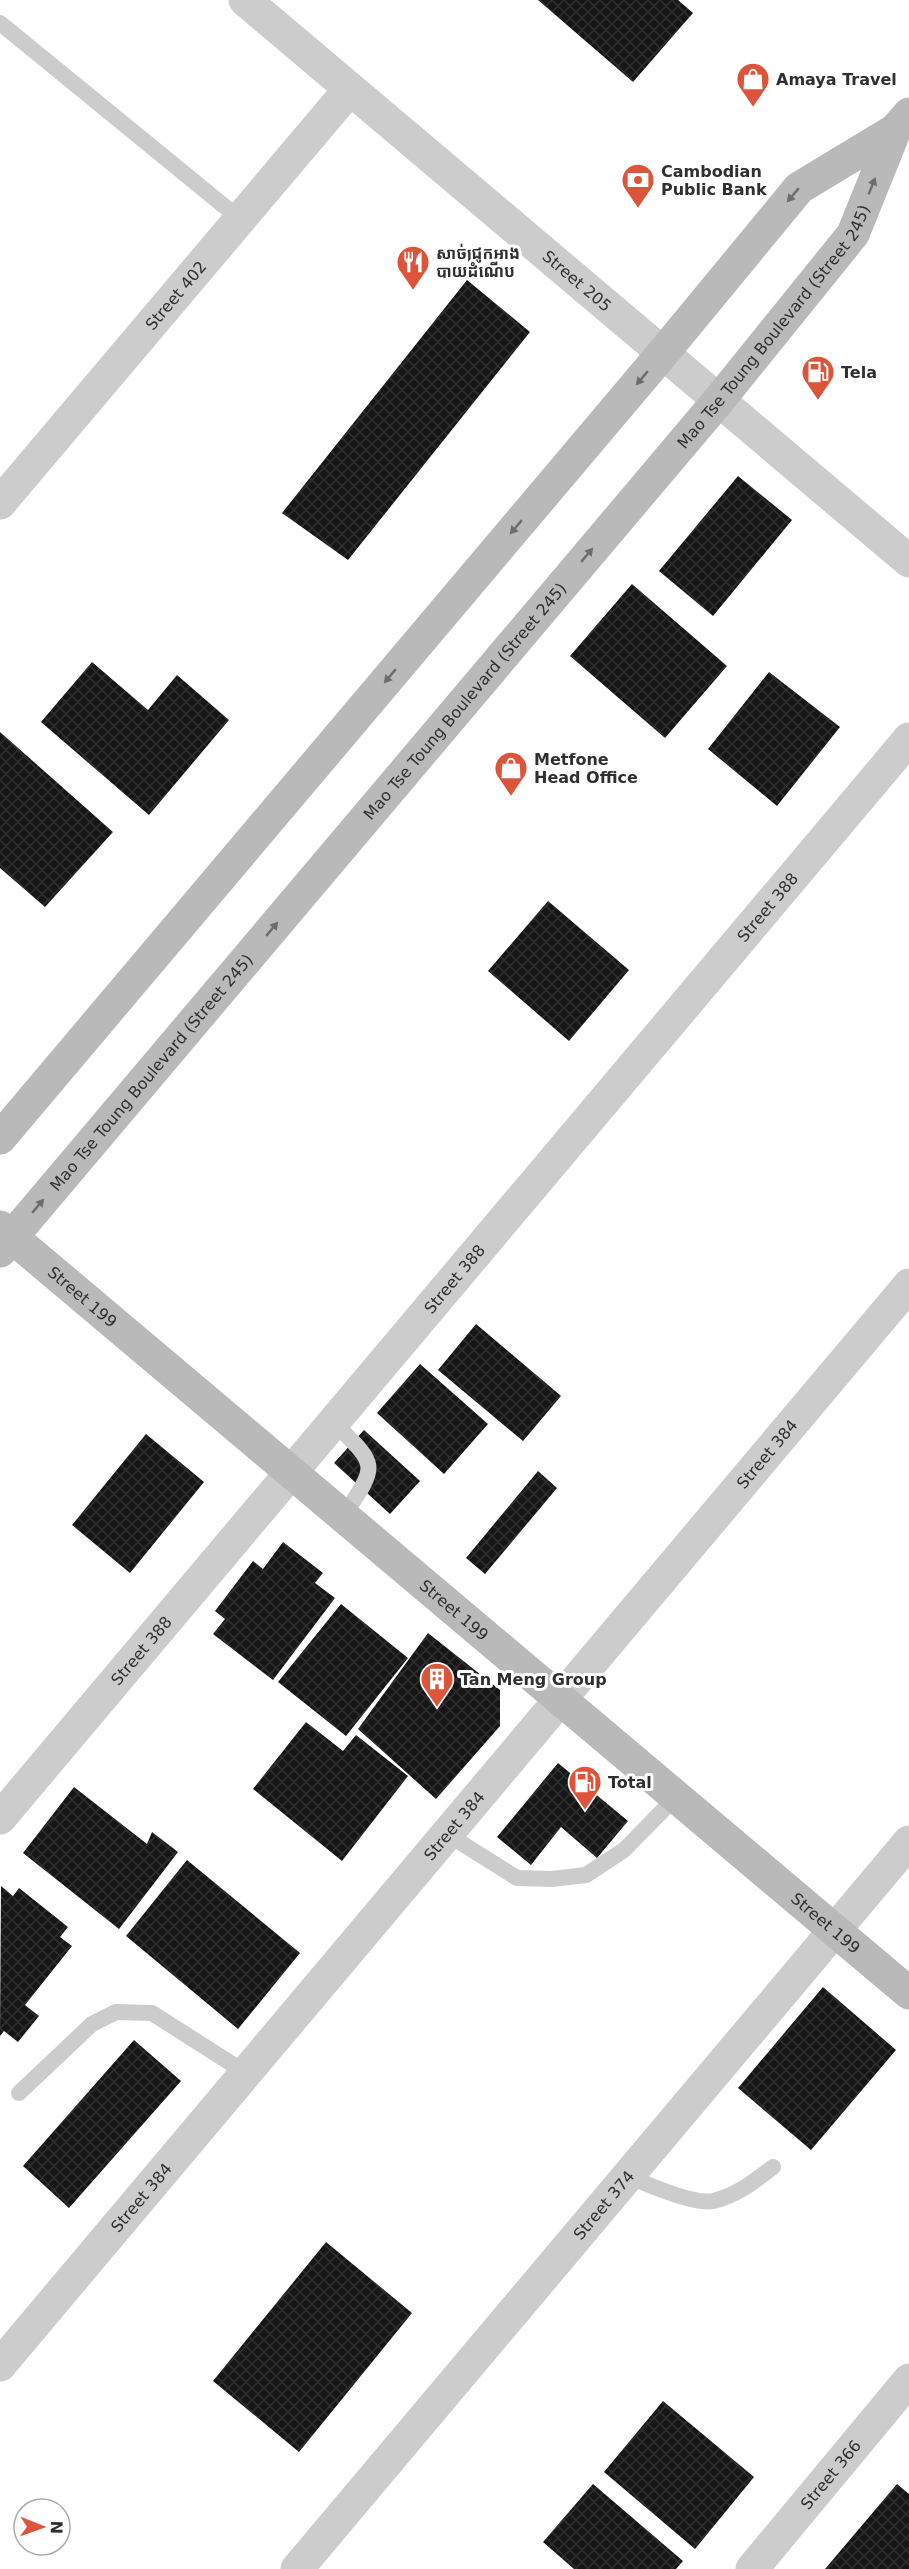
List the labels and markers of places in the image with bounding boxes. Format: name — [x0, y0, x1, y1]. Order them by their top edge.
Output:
shop icon: Amaya Travel — [735, 61, 771, 108]
place label: Amaya Travel — [776, 70, 897, 89]
bank icon: Cambodian Public Bank — [620, 162, 656, 209]
place label: Cambodian Public Bank — [661, 162, 767, 199]
place label: សាច់ជ្រូកអាង បាយដំណើប — [436, 243, 520, 281]
restaurant icon: សាច់ជ្រូកអាង បាយដំណើប — [395, 244, 431, 291]
fuel station icon: Tela — [800, 354, 836, 401]
place label: Tela — [841, 363, 877, 382]
shop icon: Metfone Head Office — [493, 750, 529, 797]
place label: Metfone Head Office — [534, 750, 638, 787]
building icon: Tan Meng Group — [419, 1661, 455, 1708]
place label: Tan Meng Group — [460, 1670, 607, 1689]
fuel station icon: Total — [567, 1764, 603, 1811]
place label: Total — [608, 1773, 652, 1792]

